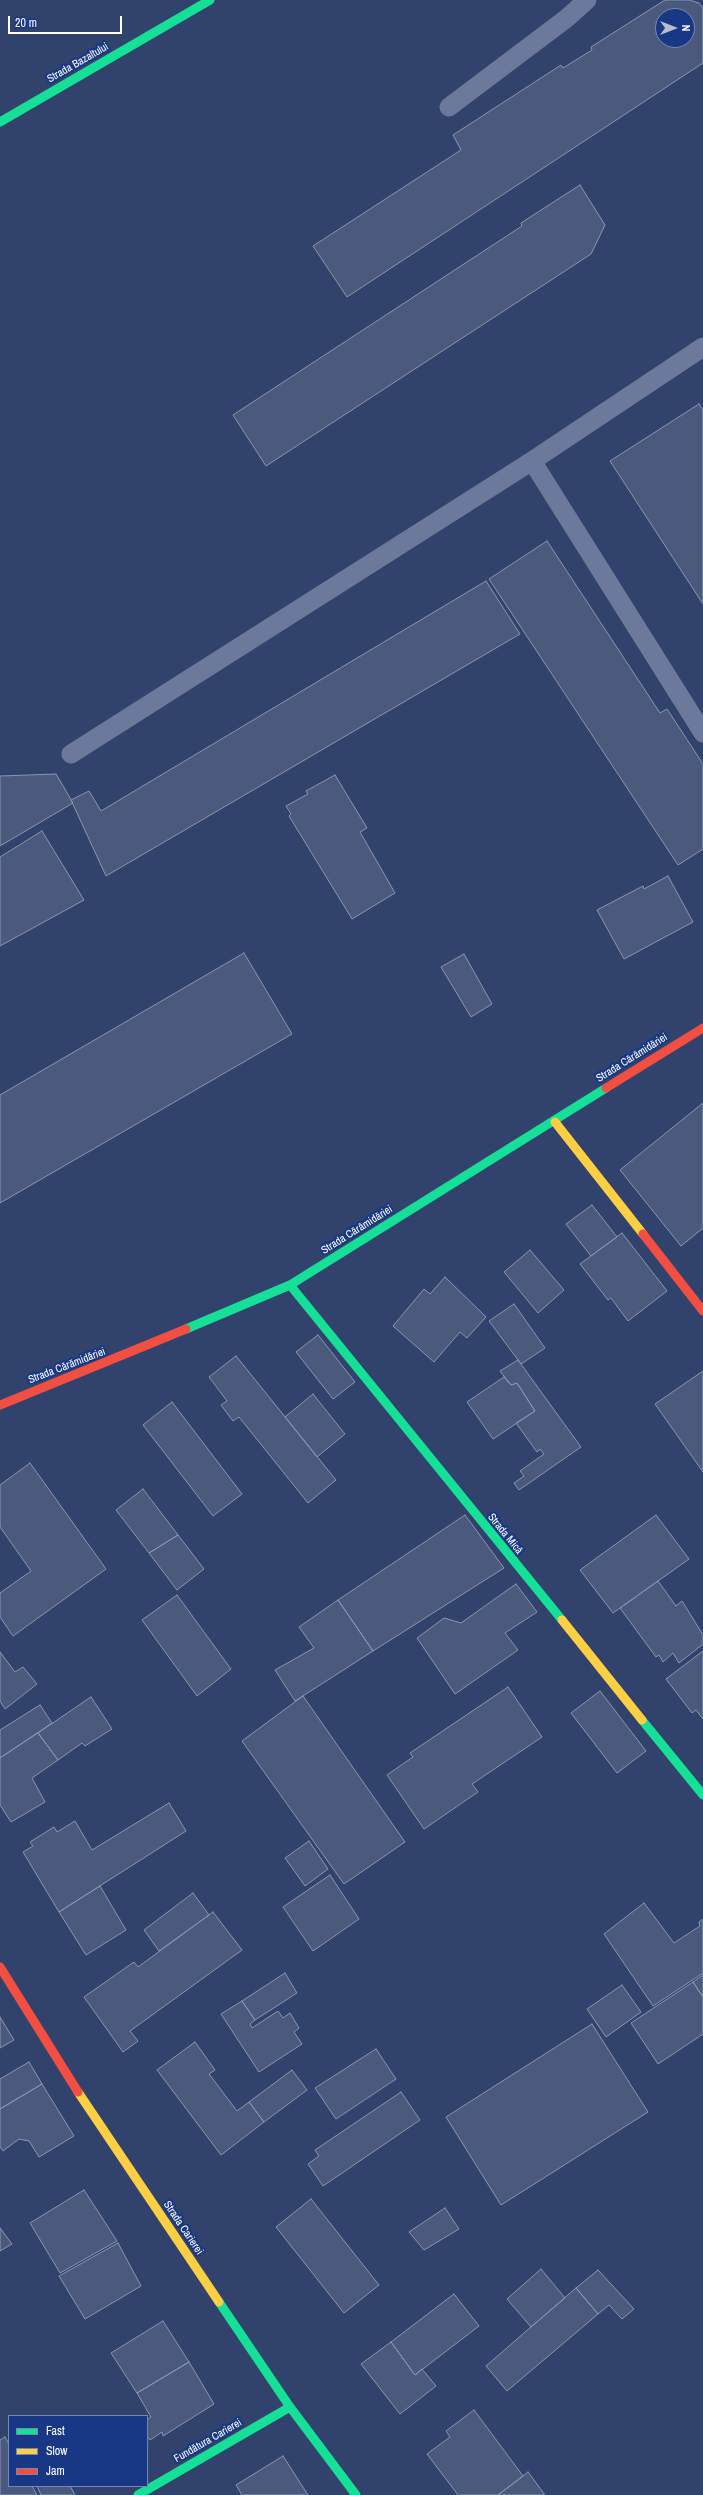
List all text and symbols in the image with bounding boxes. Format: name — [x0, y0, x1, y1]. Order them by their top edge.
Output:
scale bar — [10, 8, 124, 34]
north arrow — [655, 8, 695, 48]
text: 20 m — [15, 15, 37, 31]
text: N — [679, 25, 693, 31]
street label: Strada Bazaltului — [45, 40, 111, 86]
street label: Strada Cărămidăriei — [594, 1031, 670, 1085]
street label: Strada Cărămidăriei — [319, 1203, 395, 1257]
street label: Strada Cărămidăriei — [26, 1345, 108, 1387]
street label: Strada Mică — [485, 1511, 525, 1557]
street label: Strada Carierei — [160, 2199, 206, 2257]
legend — [8, 2415, 148, 2487]
street label: Fundătura Carierei — [172, 2416, 244, 2466]
text: Fast — [46, 2423, 65, 2439]
text: Slow — [46, 2443, 67, 2459]
text: Jam — [46, 2463, 65, 2479]

